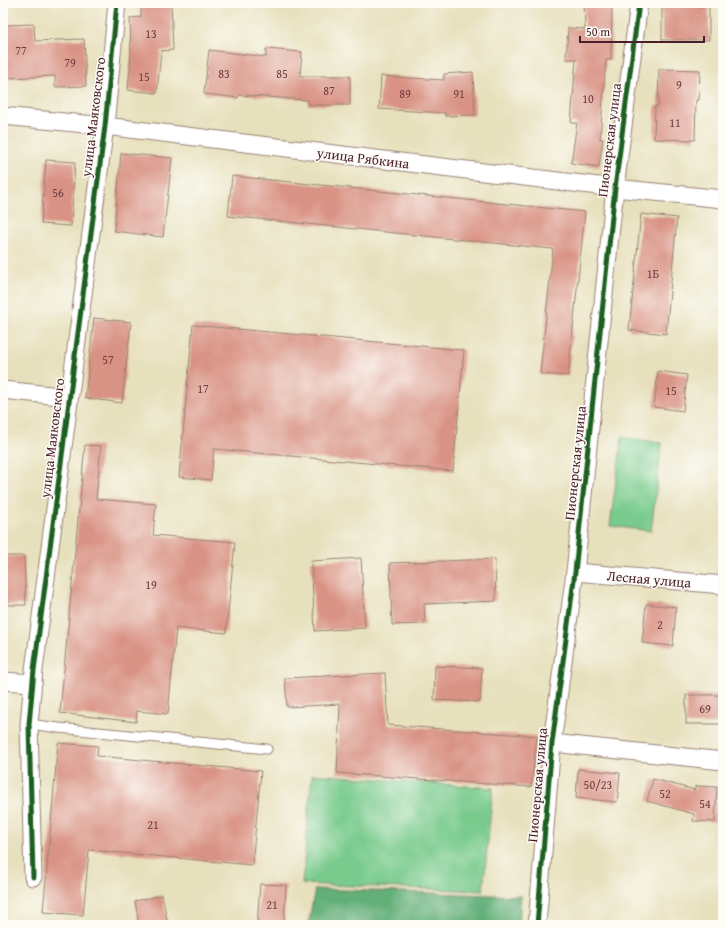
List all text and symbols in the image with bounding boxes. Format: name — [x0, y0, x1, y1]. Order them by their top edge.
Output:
scale bar — [580, 18, 704, 44]
text: 50 m — [586, 23, 610, 40]
house number: 13 — [145, 25, 157, 42]
house number: 77 — [15, 42, 27, 59]
house number: 79 — [64, 54, 76, 71]
street label: улица Маяковского — [76, 56, 110, 179]
house number: 83 — [218, 65, 230, 82]
house number: 85 — [276, 65, 288, 82]
house number: 15 — [138, 68, 150, 85]
house number: 9 — [676, 76, 682, 93]
street label: Пионерская улица — [592, 81, 626, 198]
house number: 87 — [323, 82, 335, 99]
house number: 89 — [399, 85, 411, 102]
house number: 91 — [453, 85, 465, 102]
house number: 10 — [582, 90, 594, 107]
house number: 11 — [669, 114, 681, 131]
street label: улица Рябкина — [315, 142, 411, 174]
house number: 56 — [52, 184, 64, 201]
house number: 1Б — [647, 265, 659, 282]
house number: 57 — [102, 351, 114, 368]
street label: улица Маяковского — [35, 377, 69, 500]
house number: 17 — [197, 380, 209, 397]
house number: 15 — [665, 382, 677, 399]
street label: Пионерская улица — [559, 404, 591, 521]
street label: Лесная улица — [606, 565, 692, 593]
house number: 19 — [145, 576, 157, 593]
house number: 2 — [657, 616, 663, 633]
house number: 69 — [699, 700, 711, 717]
street label: Пионерская улица — [522, 727, 552, 843]
house number: 50/23 — [584, 776, 613, 793]
house number: 52 — [659, 785, 671, 802]
house number: 54 — [699, 795, 711, 812]
house number: 21 — [147, 816, 159, 833]
house number: 21 — [266, 896, 278, 913]

